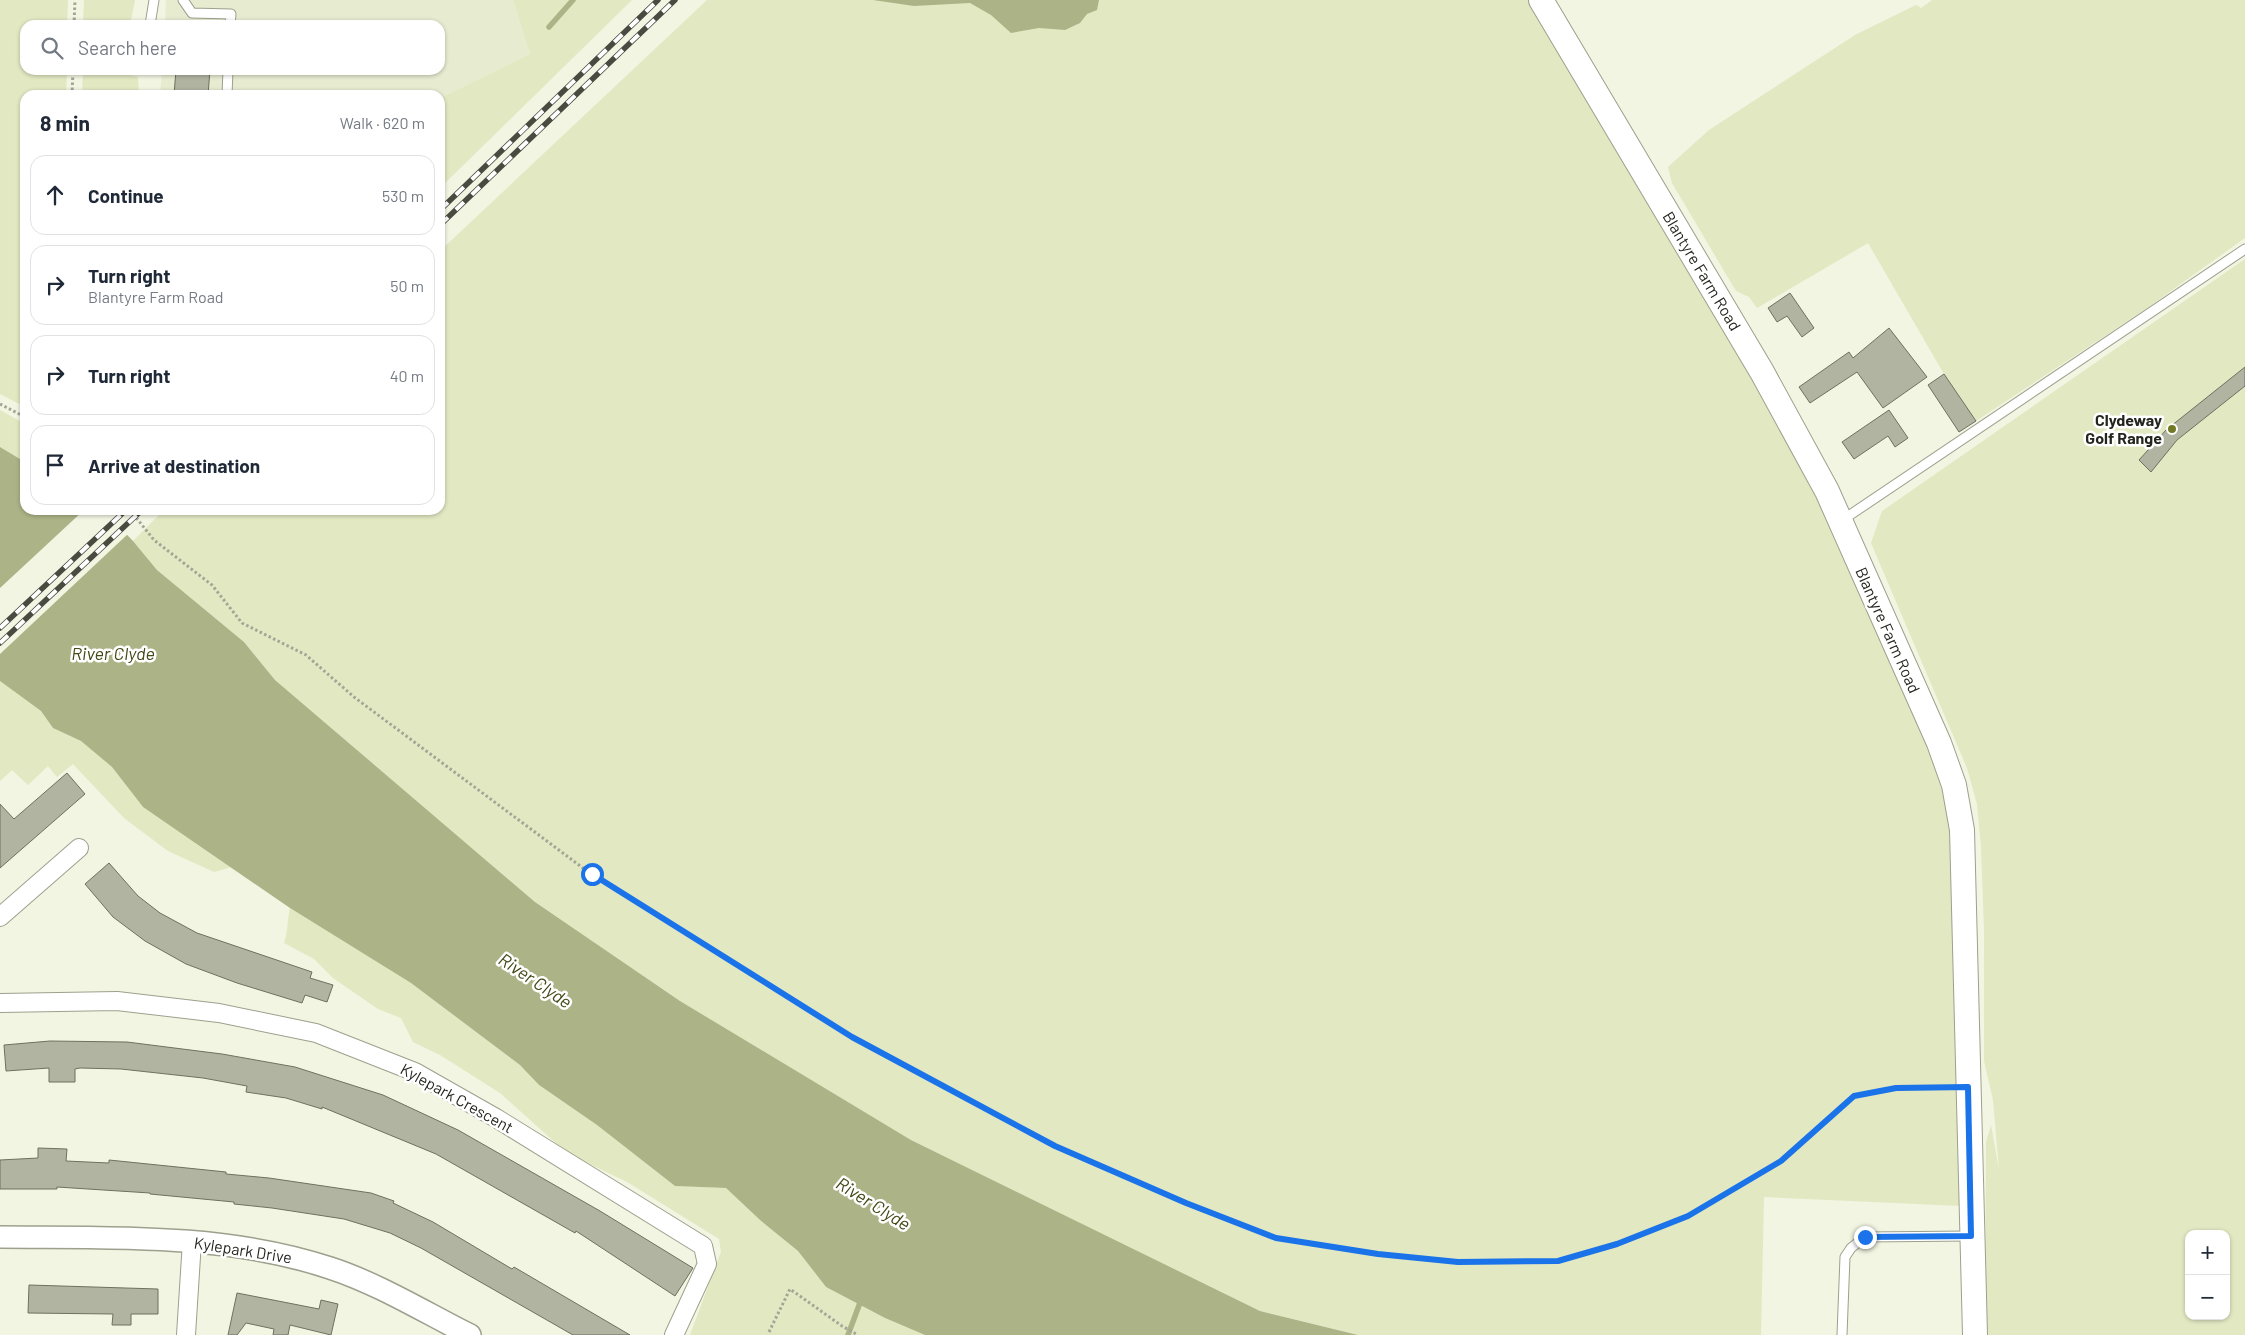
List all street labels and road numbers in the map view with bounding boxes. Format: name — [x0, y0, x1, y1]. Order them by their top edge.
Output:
street label: Blantyre Farm Road — [1659, 208, 1745, 334]
street label: Blantyre Farm Road — [1852, 564, 1925, 696]
street label: Kylepark Crescent — [398, 1059, 517, 1136]
street label: Kylepark Drive — [193, 1232, 293, 1267]

